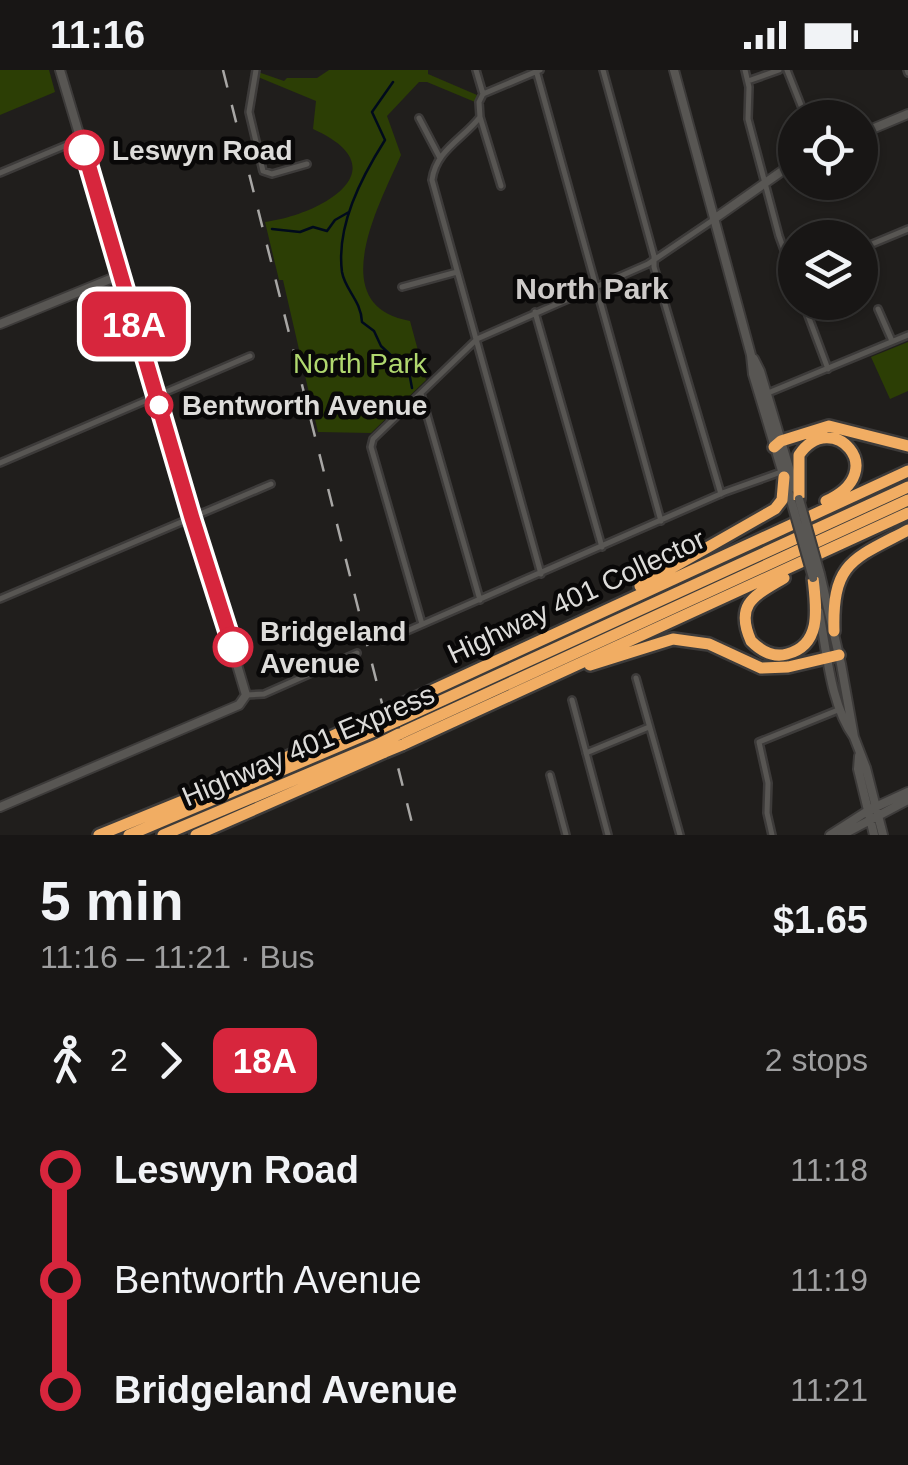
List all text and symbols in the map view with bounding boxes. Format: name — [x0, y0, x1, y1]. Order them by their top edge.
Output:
text: 11:16 — [50, 14, 145, 56]
map controls — [778, 100, 878, 320]
button: locate — [778, 100, 878, 200]
marker: Leswyn Road — [65, 131, 103, 169]
place label: Leswyn Road — [112, 135, 292, 166]
button: layers — [778, 220, 878, 320]
district label: North Park — [515, 272, 669, 305]
line badge: 18A — [76, 292, 192, 356]
text: 18A — [102, 305, 166, 344]
park label: North Park — [293, 348, 428, 379]
place label: Bentworth Avenue — [182, 390, 427, 421]
marker: Bentworth Avenue — [146, 392, 172, 418]
street label: Highway 401 Collector — [443, 523, 710, 670]
place label: Bridgeland Avenue — [260, 616, 406, 679]
marker: Bridgeland Avenue — [214, 628, 252, 666]
street label: Highway 401 Express — [177, 678, 439, 813]
text: 5 min — [40, 870, 184, 932]
text: $1.65 — [773, 899, 868, 941]
text: 11:16 – 11:21 · Bus — [40, 939, 315, 975]
icon: walk — [40, 1033, 95, 1088]
icon: forward — [143, 1033, 198, 1088]
text: 18A — [233, 1041, 297, 1080]
text: 2 — [110, 1042, 128, 1078]
text: 2 stops — [765, 1042, 868, 1078]
text: Leswyn Road — [114, 1149, 359, 1191]
text: 11:18 — [790, 1152, 868, 1188]
text: Bentworth Avenue — [114, 1259, 422, 1301]
text: 11:19 — [790, 1262, 868, 1298]
text: Bridgeland Avenue — [114, 1369, 457, 1411]
text: 11:21 — [790, 1372, 868, 1408]

